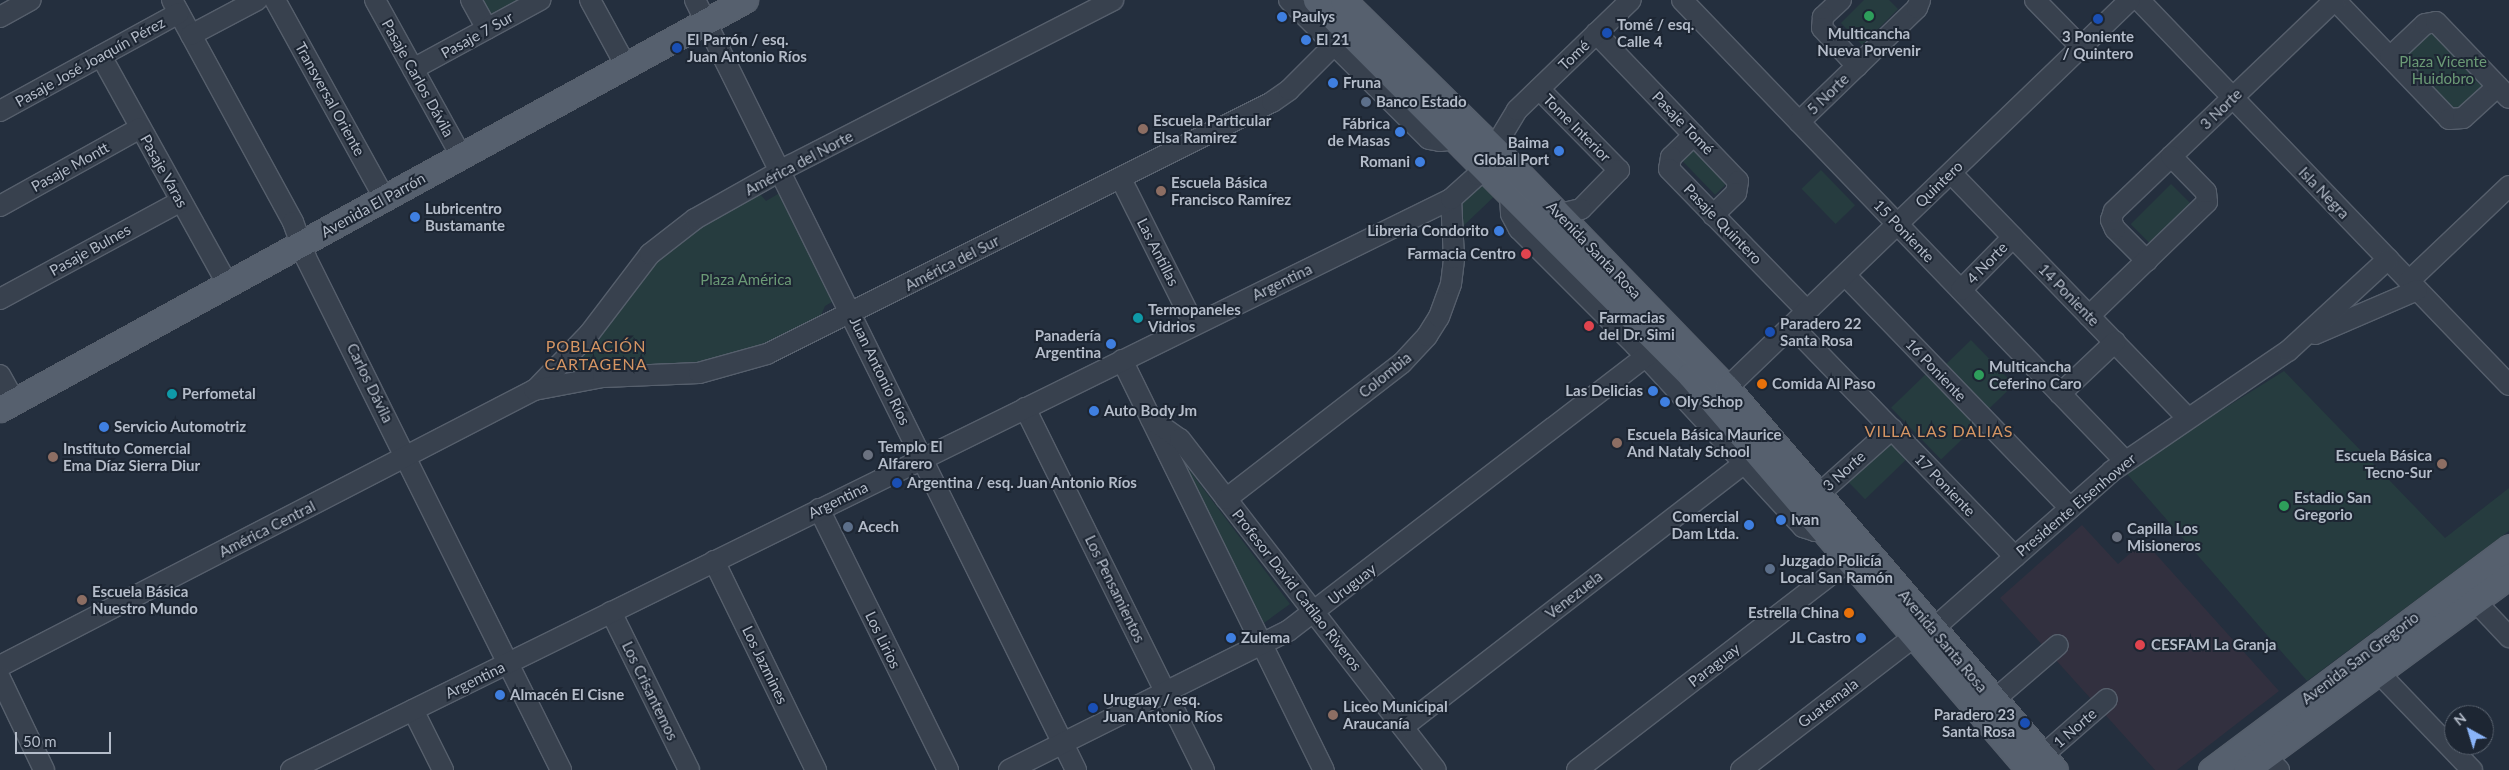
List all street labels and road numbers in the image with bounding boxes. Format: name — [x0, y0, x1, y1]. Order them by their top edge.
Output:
street label: Pasaje 7 Sur — [438, 8, 516, 62]
street label: Pasaje José Joaquín Pérez — [12, 13, 168, 111]
street label: Pasaje Carlos Dávila — [378, 16, 458, 140]
street label: Tomé — [1555, 36, 1593, 74]
street label: Transversal Oriente — [291, 39, 369, 159]
street label: 5 Norte — [1803, 70, 1853, 118]
street label: 3 Norte — [2196, 85, 2246, 133]
street label: Pasaje Tomé — [1648, 87, 1718, 159]
street label: Tome Interior — [1539, 90, 1615, 166]
street label: América del Norte — [742, 127, 856, 199]
street label: Pasaje Varas — [136, 131, 192, 211]
street label: Pasaje Montt — [28, 138, 112, 196]
street label: Quintero — [1912, 157, 1966, 211]
street label: Isla Negra — [2295, 163, 2353, 223]
street label: Avenida El Parrón — [318, 169, 428, 241]
street label: Pasaje Quintero — [1680, 180, 1766, 268]
street label: 15 Poniente — [1870, 196, 1938, 266]
street label: Avenida Santa Rosa — [1543, 198, 1645, 302]
street label: Las Antillas — [1133, 215, 1183, 289]
street label: Pasaje Bulnes — [46, 220, 134, 280]
street label: América del Sur — [902, 232, 1002, 294]
street label: 4 Norte — [1963, 238, 2011, 288]
street label: Argentina — [1249, 260, 1315, 304]
street label: 14 Poniente — [2035, 260, 2103, 330]
street label: Juan Antonio Ríos — [846, 314, 914, 428]
street label: 16 Poniente — [1902, 335, 1970, 405]
street label: Carlos Dávila — [343, 340, 397, 426]
street label: Colombia — [1355, 348, 1415, 402]
street label: 3 Norte — [1819, 447, 1869, 495]
street label: 17 Poniente — [1911, 450, 1979, 520]
street label: Presidente Eisenhower — [2013, 450, 2139, 560]
street label: Argentina — [805, 478, 871, 522]
street label: América Central — [216, 497, 318, 561]
street label: Profesor David Catilao Riveros — [1228, 506, 1366, 674]
street label: Los Pensamientos — [1081, 532, 1149, 646]
street label: Uruguay — [1324, 560, 1380, 608]
street label: Venezuela — [1542, 567, 1606, 623]
street label: Avenida Santa Rosa — [1895, 586, 1991, 696]
street label: Los Lirios — [861, 608, 905, 672]
street label: Avenida San Gregorio — [2298, 608, 2422, 708]
street label: Los Jazmines — [738, 623, 792, 707]
street label: Los Crisantemos — [618, 639, 682, 743]
street label: Paraguay — [1685, 639, 1743, 691]
street label: Argentina — [442, 658, 508, 702]
street label: Guatemala — [1794, 675, 1862, 731]
street label: 1 Norte — [2050, 704, 2100, 752]

